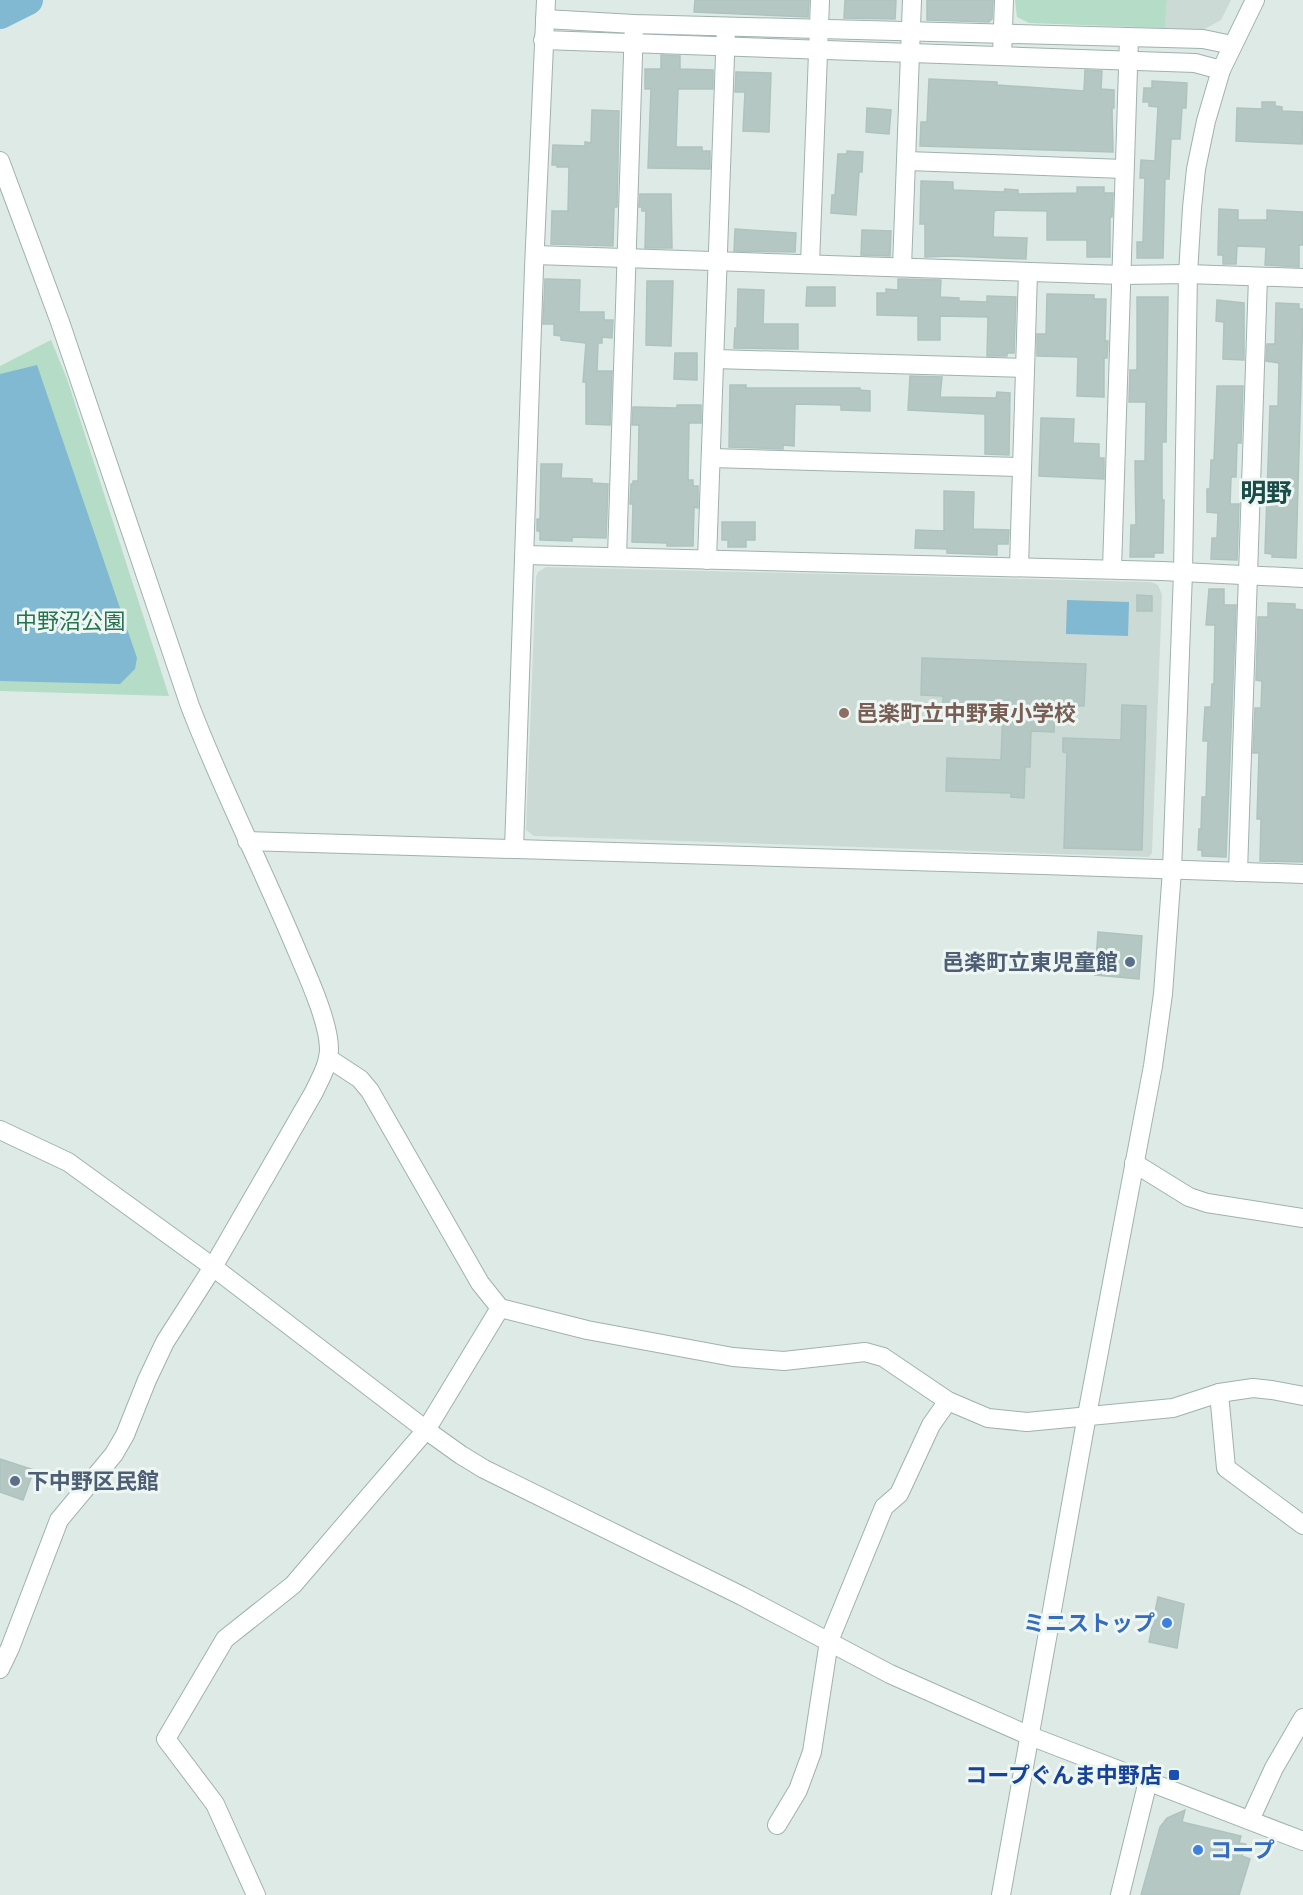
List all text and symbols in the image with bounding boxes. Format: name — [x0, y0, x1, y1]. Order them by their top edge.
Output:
district label: 明野 — [1240, 477, 1292, 509]
park label: 中野沼公園 — [15, 608, 125, 635]
place label: 邑楽町立中野東小学校 — [856, 700, 1076, 727]
marker: 邑楽町立中野東小学校 — [837, 706, 851, 720]
place label: 邑楽町立東児童館 — [942, 949, 1118, 976]
marker: 邑楽町立東児童館 — [1123, 955, 1137, 969]
place label: 下中野区民館 — [27, 1468, 159, 1495]
marker: 下中野区民館 — [8, 1474, 22, 1488]
place label: ミニストップ — [1023, 1610, 1155, 1637]
marker: ミニストップ — [1160, 1616, 1174, 1630]
place label: コープぐんま中野店 — [965, 1762, 1162, 1789]
marker: コープぐんま中野店 — [1167, 1768, 1181, 1782]
place label: コープ — [1210, 1837, 1275, 1864]
marker: コープ — [1191, 1843, 1205, 1857]

